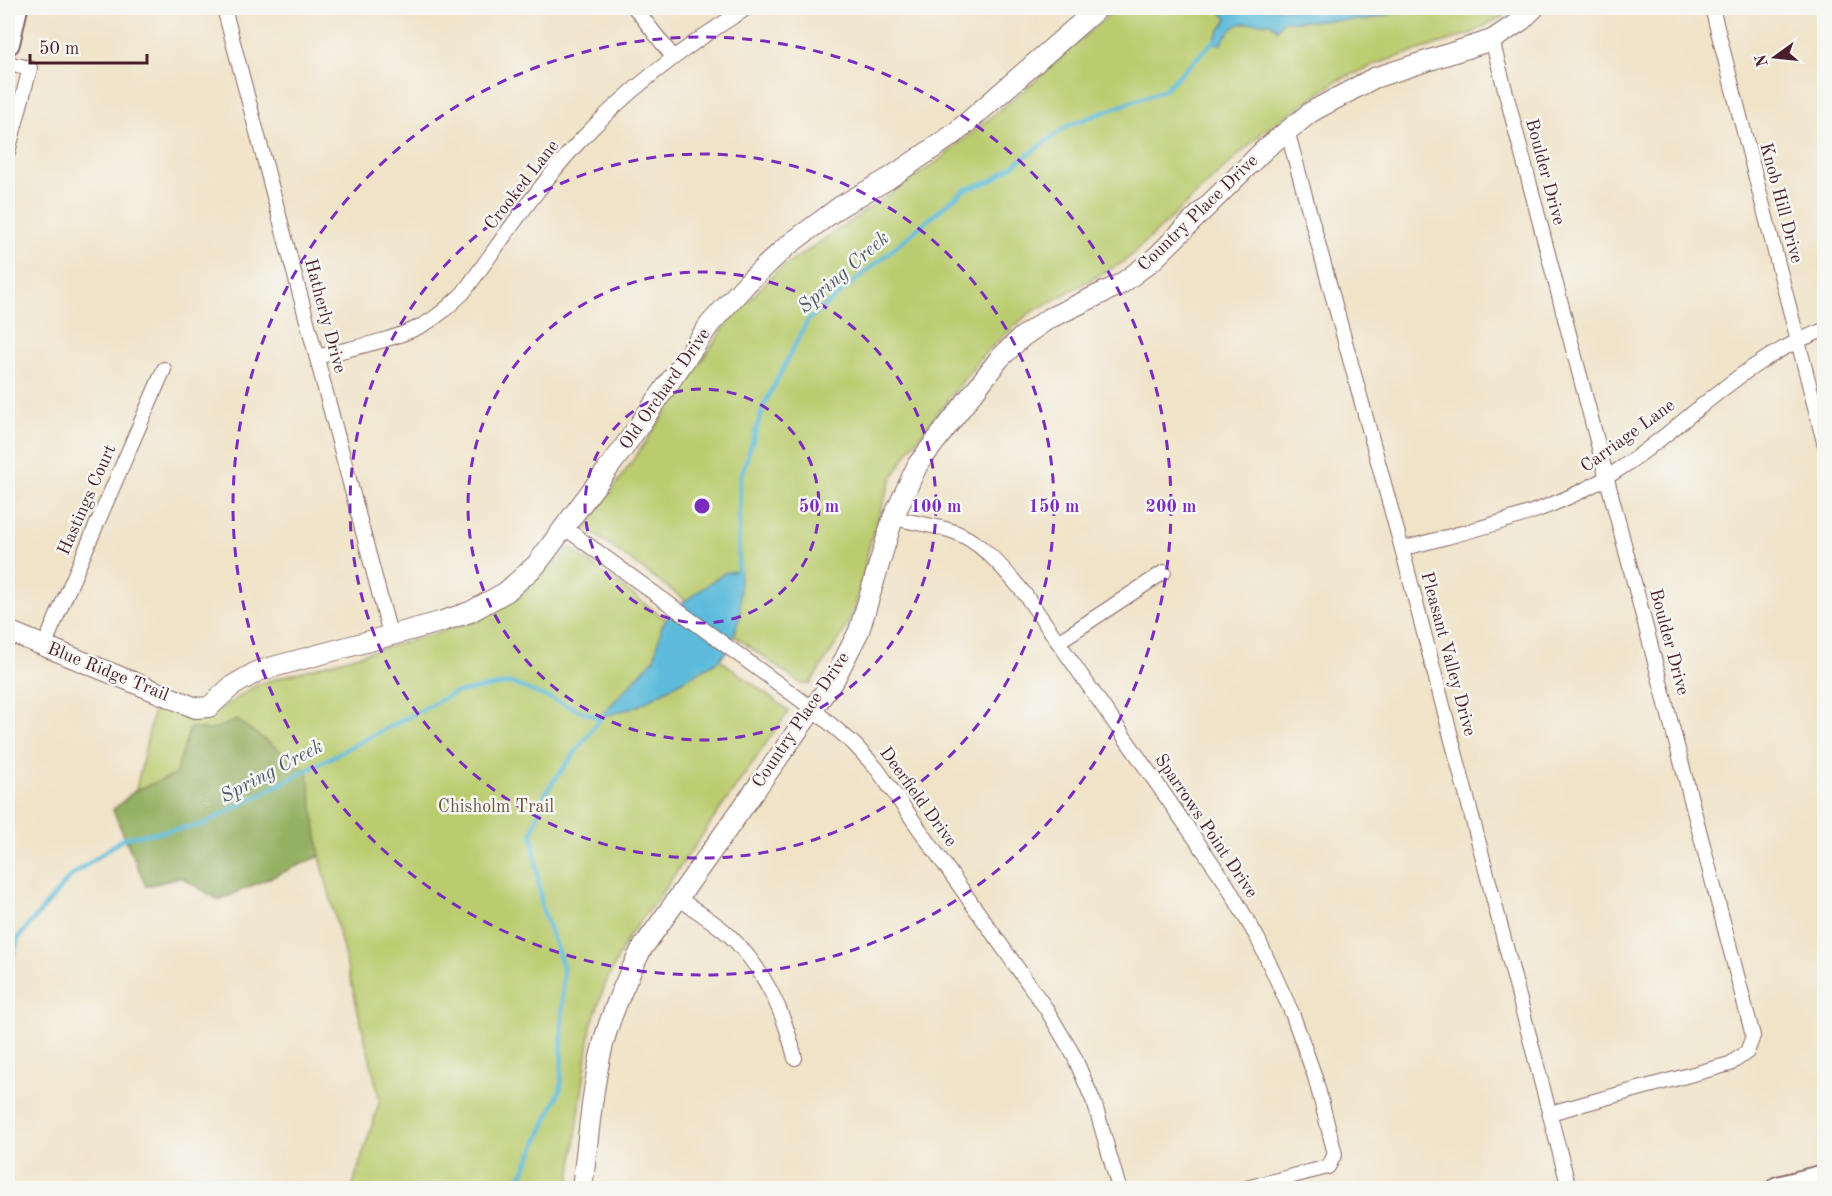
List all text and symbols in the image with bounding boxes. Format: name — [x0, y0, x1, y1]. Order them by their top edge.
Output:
scale bar — [30, 27, 147, 65]
north arrow — [1745, 27, 1805, 87]
text: 50 m — [39, 40, 79, 58]
text: N — [1753, 52, 1772, 68]
street label: Boulder Drive — [1522, 117, 1568, 227]
street label: Crooked Lane — [482, 137, 562, 233]
street label: Knob Hill Drive — [1756, 141, 1806, 265]
street label: Country Place Drive — [1135, 151, 1261, 275]
water label: Spring Creek — [795, 228, 893, 318]
street label: Hatherly Drive — [301, 257, 349, 375]
street label: Old Orchard Drive — [616, 325, 714, 453]
street label: Carriage Lane — [1578, 396, 1678, 476]
street label: Hastings Court — [55, 442, 119, 558]
centre of rings — [692, 496, 712, 516]
text: 50 m — [799, 498, 839, 516]
text: 100 m — [911, 498, 961, 516]
text: 150 m — [1029, 498, 1079, 516]
text: 200 m — [1146, 498, 1196, 516]
street label: Pleasant Valley Drive — [1417, 570, 1479, 738]
street label: Boulder Drive — [1646, 587, 1692, 697]
street label: Blue Ridge Trail — [45, 639, 171, 705]
street label: Country Place Drive — [749, 649, 853, 791]
water label: Spring Creek — [217, 736, 327, 807]
street label: Deerfield Drive — [876, 744, 960, 850]
street label: Sparrows Point Drive — [1151, 751, 1261, 901]
park label: Chisholm Trail — [438, 798, 554, 816]

